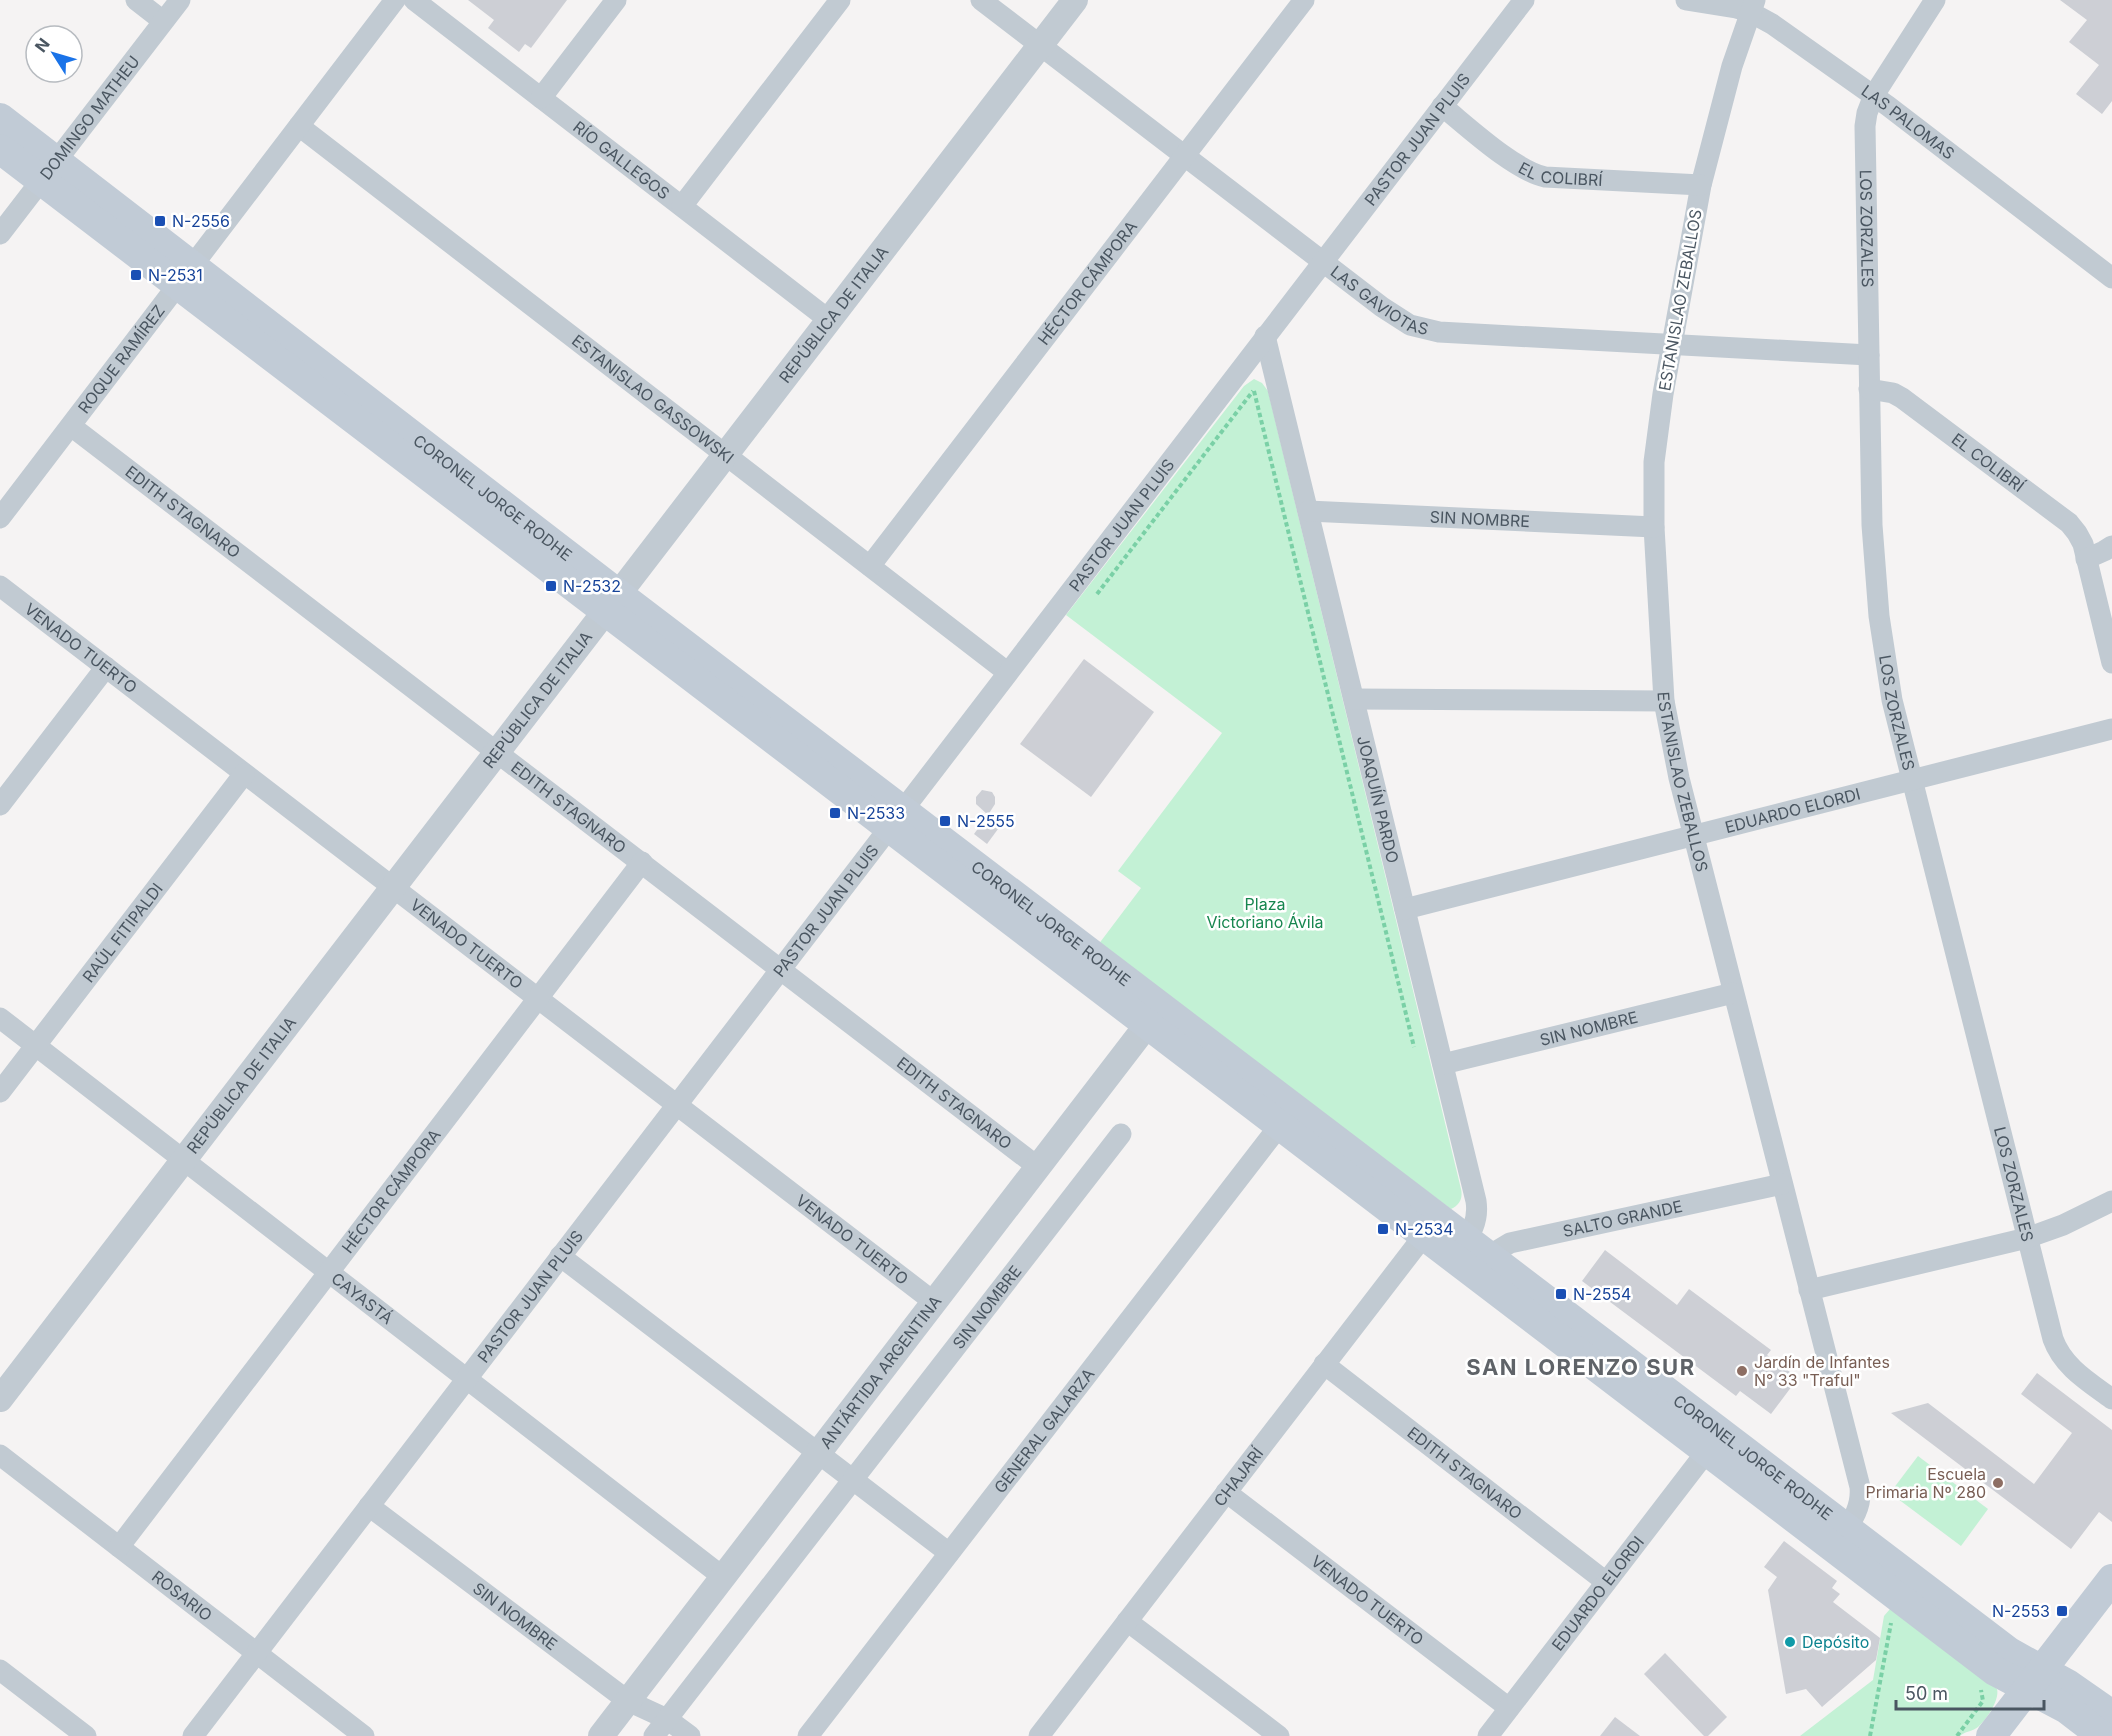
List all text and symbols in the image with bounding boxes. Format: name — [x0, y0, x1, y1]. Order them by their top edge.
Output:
north arrow — [24, 24, 84, 84]
text: N — [30, 34, 54, 56]
street label: DOMINGO MATHEU — [36, 51, 144, 183]
street label: PASTOR JUAN PLUIS — [1360, 69, 1474, 209]
street label: LAS PALOMAS — [1858, 80, 1959, 164]
street label: RÍO GALLEGOS — [569, 117, 674, 203]
street label: EL COLIBRÍ — [1515, 157, 1604, 190]
street label: LOS ZORZALES — [1856, 170, 1878, 288]
street label: ESTANISLAO ZEBALLOS — [1654, 208, 1706, 392]
place label: N-2556 — [172, 211, 230, 231]
marker: N-2556 — [153, 214, 167, 228]
street label: HÉCTOR CÁMPORA — [1033, 217, 1141, 349]
street label: REPÚBLICA DE ITALIA — [775, 242, 892, 387]
street label: LAS GAVIOTAS — [1327, 261, 1430, 339]
place label: N-2531 — [148, 265, 203, 285]
marker: N-2531 — [129, 268, 143, 282]
street label: ROQUE RAMÍREZ — [74, 301, 169, 417]
street label: ESTANISLAO GASSOWSKI — [568, 330, 738, 468]
street label: EL COLIBRÍ — [1948, 429, 2029, 496]
street label: CORONEL JORGE RODHE — [409, 430, 576, 565]
street label: PASTOR JUAN PLUIS — [1064, 455, 1179, 595]
street label: EDITH STAGNARO — [121, 461, 244, 562]
street label: SIN NOMBRE — [1429, 507, 1530, 531]
place label: N-2532 — [563, 576, 621, 596]
marker: N-2532 — [544, 579, 558, 593]
street label: VENADO TUERTO — [21, 599, 141, 697]
street label: REPÚBLICA DE ITALIA — [479, 627, 596, 772]
street label: LOS ZORZALES — [1875, 653, 1919, 772]
street label: ESTANISLAO ZEBALLOS — [1653, 691, 1713, 874]
street label: JOAQUÍN PARDO — [1353, 734, 1403, 865]
street label: EDITH STAGNARO — [507, 757, 630, 858]
street label: EDUARDO ELORDI — [1723, 783, 1862, 837]
place label: N-2533 — [847, 803, 905, 823]
marker: N-2533 — [828, 806, 842, 820]
place label: N-2555 — [957, 811, 1015, 831]
marker: N-2555 — [938, 814, 952, 828]
street label: PASTOR JUAN PLUIS — [769, 841, 883, 981]
street label: CORONEL JORGE RODHE — [967, 856, 1135, 990]
street label: RAÚL FITIPALDI — [78, 879, 167, 986]
street label: VENADO TUERTO — [406, 894, 527, 993]
park label: Plaza Victoriano Ávila — [1206, 894, 1324, 932]
street label: SIN NOMBRE — [1538, 1007, 1640, 1050]
street label: REPÚBLICA DE ITALIA — [182, 1013, 300, 1157]
street label: EDITH STAGNARO — [893, 1053, 1016, 1153]
street label: HÉCTOR CÁMPORA — [337, 1125, 445, 1257]
street label: LOS ZORZALES — [1990, 1125, 2038, 1244]
street label: VENADO TUERTO — [792, 1190, 913, 1289]
street label: SALTO GRANDE — [1561, 1196, 1684, 1241]
place label: N-2534 — [1395, 1219, 1454, 1239]
marker: N-2534 — [1376, 1222, 1390, 1236]
street label: PASTOR JUAN PLUIS — [473, 1226, 587, 1366]
street label: SIN NOMBRE — [948, 1261, 1025, 1353]
street label: CAYASTÁ — [328, 1268, 397, 1328]
place label: N-2554 — [1573, 1284, 1631, 1304]
marker: N-2554 — [1554, 1287, 1568, 1301]
street label: ANTÁRTIDA ARGENTINA — [816, 1292, 946, 1452]
place label: Jardín de Infantes N° 33 "Traful" — [1754, 1352, 1890, 1390]
district label: SAN LORENZO SUR — [1466, 1354, 1696, 1380]
street label: GENERAL GALARZA — [990, 1364, 1098, 1497]
marker: Jardín de Infantes N° 33 "Traful" — [1735, 1364, 1749, 1378]
street label: CORONEL JORGE RODHE — [1669, 1390, 1837, 1524]
street label: EDITH STAGNARO — [1404, 1422, 1526, 1523]
street label: CHAJARÍ — [1209, 1443, 1268, 1510]
place label: Escuela Primaria Nº 280 — [1865, 1464, 1986, 1502]
marker: Escuela Primaria Nº 280 — [1991, 1476, 2005, 1490]
street label: EDUARDO ELORDI — [1547, 1532, 1648, 1654]
street label: VENADO TUERTO — [1307, 1551, 1428, 1649]
street label: ROSARIO — [148, 1566, 216, 1625]
street label: SIN NOMBRE — [469, 1578, 561, 1654]
place label: N-2553 — [1992, 1601, 2050, 1621]
marker: N-2553 — [2055, 1604, 2069, 1618]
place label: Depósito — [1802, 1632, 1869, 1652]
marker: Depósito — [1783, 1635, 1797, 1649]
scale bar — [1896, 1673, 2044, 1711]
text: 50 m — [1905, 1683, 1948, 1704]

